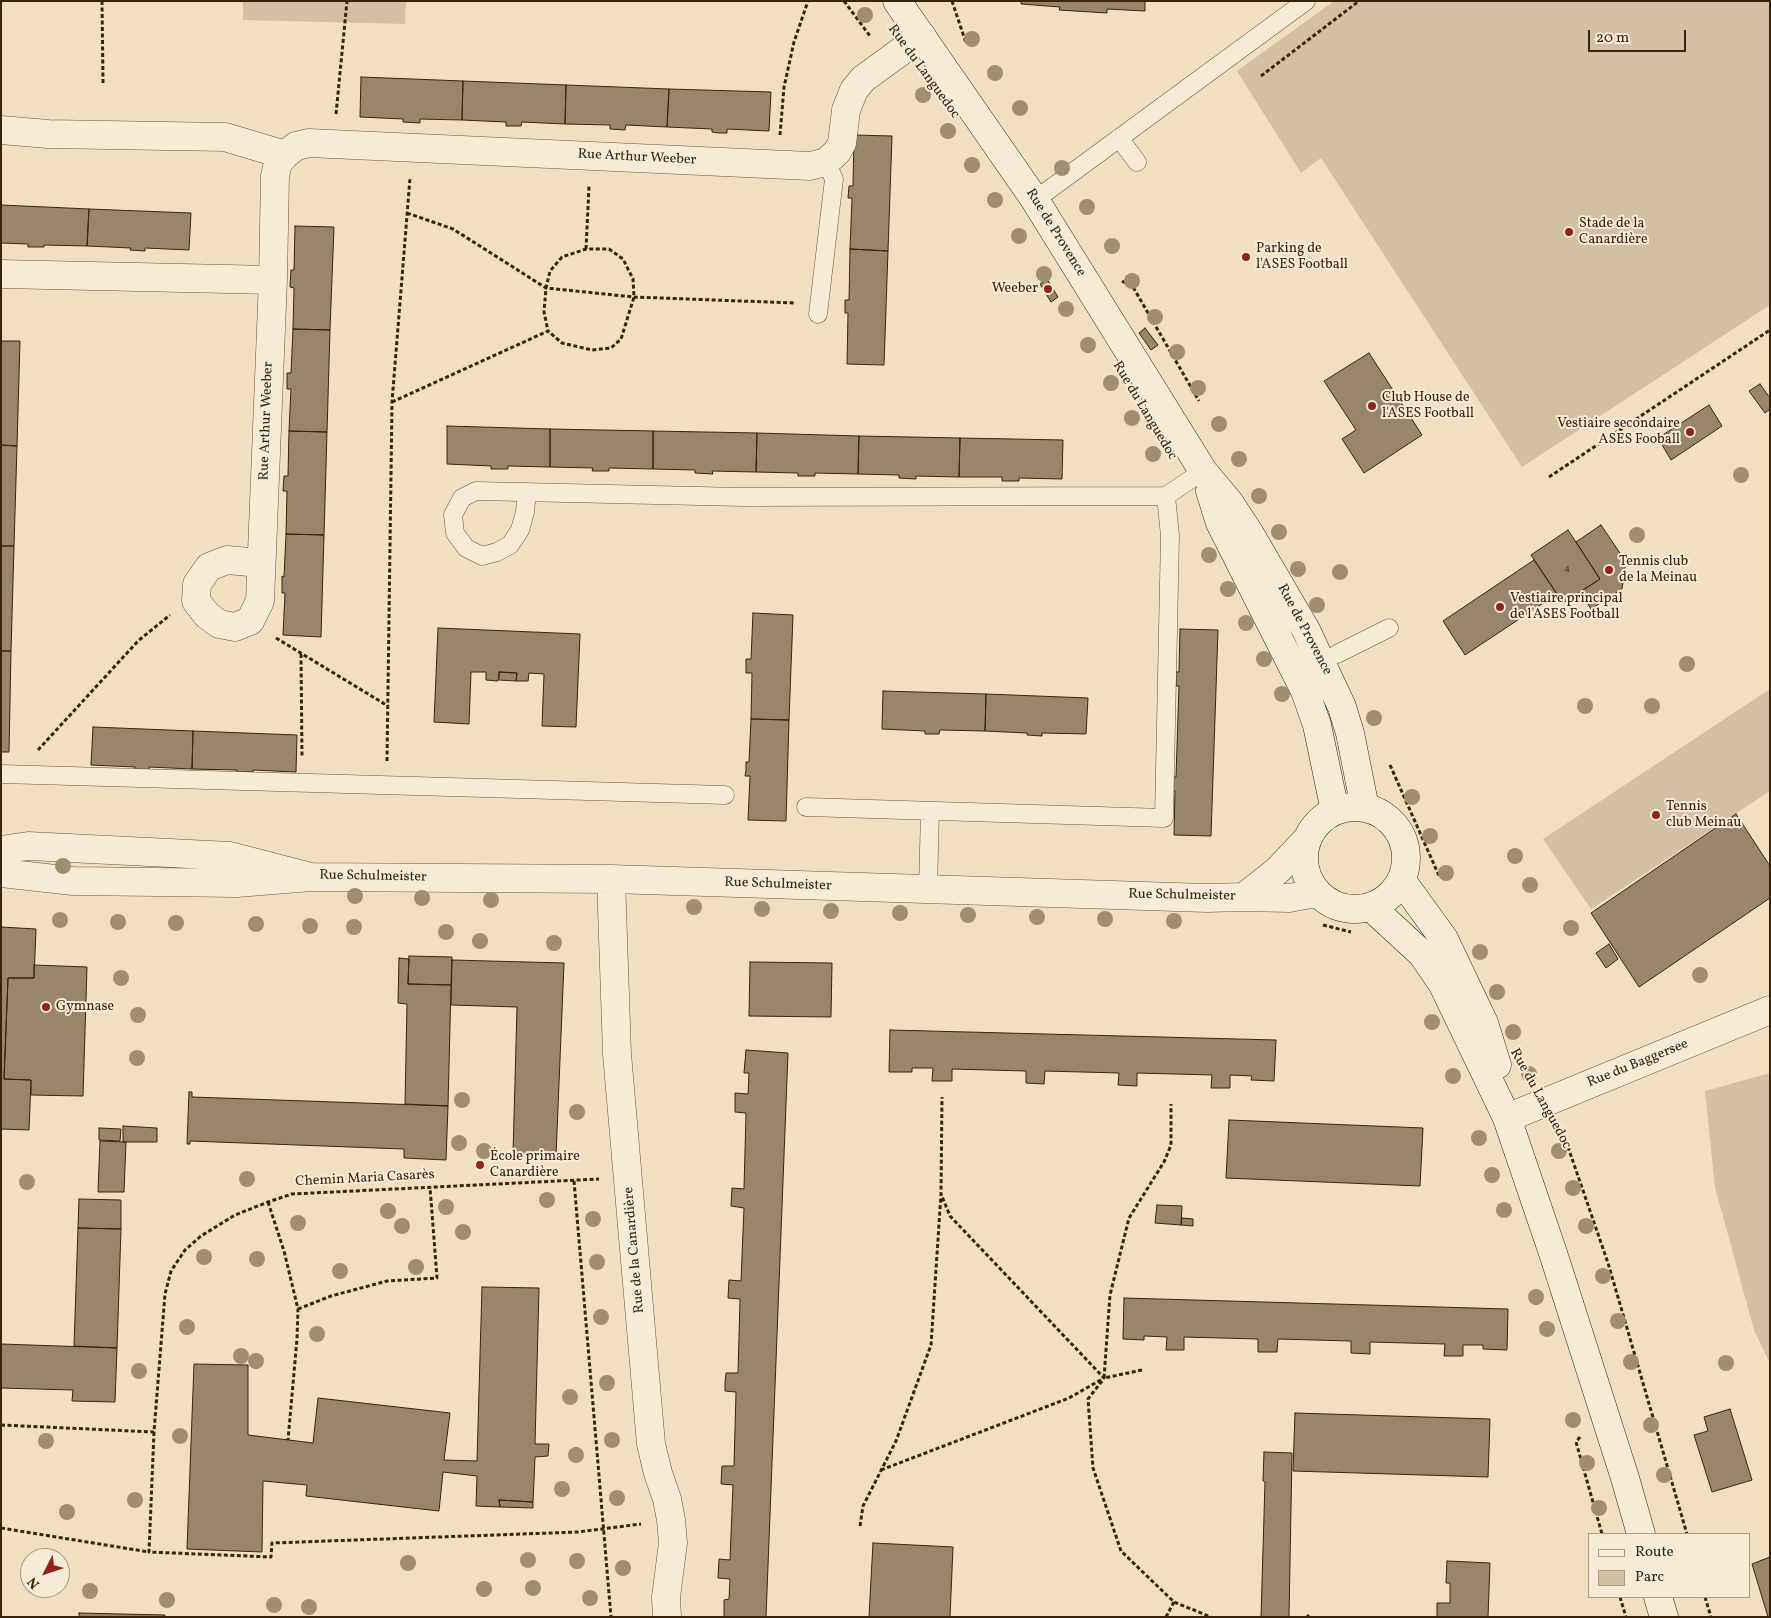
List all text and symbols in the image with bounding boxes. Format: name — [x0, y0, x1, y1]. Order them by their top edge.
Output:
scale bar — [1591, 20, 1688, 52]
street label: Rue du Languedoc — [883, 22, 963, 122]
text: 20 m — [1596, 28, 1629, 49]
street label: Rue Arthur Weeber — [577, 147, 697, 169]
street label: Rue de Provence — [1021, 186, 1089, 280]
place label: Stade de la Canardière — [1579, 216, 1648, 248]
marker: Stade de la Canardière — [1563, 226, 1575, 238]
place label: Parking de l'ASES Football — [1256, 241, 1348, 274]
marker: Parking de l'ASES Football — [1240, 251, 1252, 263]
place label: Weeber — [992, 281, 1038, 297]
marker: Weeber — [1042, 283, 1054, 295]
street label: Rue du Languedoc — [1108, 359, 1180, 463]
street label: Rue Arthur Weeber — [257, 361, 277, 481]
place label: Club House de l'ASES Football — [1382, 390, 1474, 422]
marker: Club House de l'ASES Football — [1366, 400, 1378, 412]
place label: Vestiaire secondaire ASES Fooball — [1557, 416, 1680, 448]
marker: Vestiaire secondaire ASES Fooball — [1684, 426, 1696, 438]
place label: Tennis club de la Meinau — [1619, 554, 1697, 586]
house number: 4 — [1564, 562, 1570, 576]
marker: Tennis club de la Meinau — [1603, 564, 1615, 576]
street label: Rue de Provence — [1273, 582, 1335, 678]
place label: Vestiaire principal de l'ASES Football — [1510, 591, 1623, 624]
marker: Vestiaire principal de l'ASES Football — [1494, 601, 1506, 613]
place label: Tennis club Meinau — [1666, 799, 1741, 832]
marker: Tennis club Meinau — [1650, 809, 1662, 821]
street label: Rue Schulmeister — [319, 868, 427, 886]
street label: Rue Schulmeister — [724, 875, 832, 895]
street label: Rue Schulmeister — [1128, 887, 1236, 905]
place label: Gymnase — [56, 999, 114, 1015]
marker: Gymnase — [40, 1001, 52, 1013]
street label: Rue du Baggersee — [1585, 1036, 1691, 1092]
street label: Rue du Languedoc — [1506, 1046, 1574, 1152]
place label: École primaire Canardière — [490, 1149, 580, 1182]
marker: École primaire Canardière — [474, 1159, 486, 1171]
street label: Chemin Maria Casarès — [295, 1167, 435, 1191]
street label: Rue de la Canardière — [621, 1186, 649, 1314]
legend — [1588, 1533, 1751, 1598]
text: Route — [1635, 1542, 1674, 1563]
north arrow — [20, 1548, 70, 1598]
text: Parc — [1635, 1567, 1664, 1588]
text: N — [24, 1572, 45, 1593]

